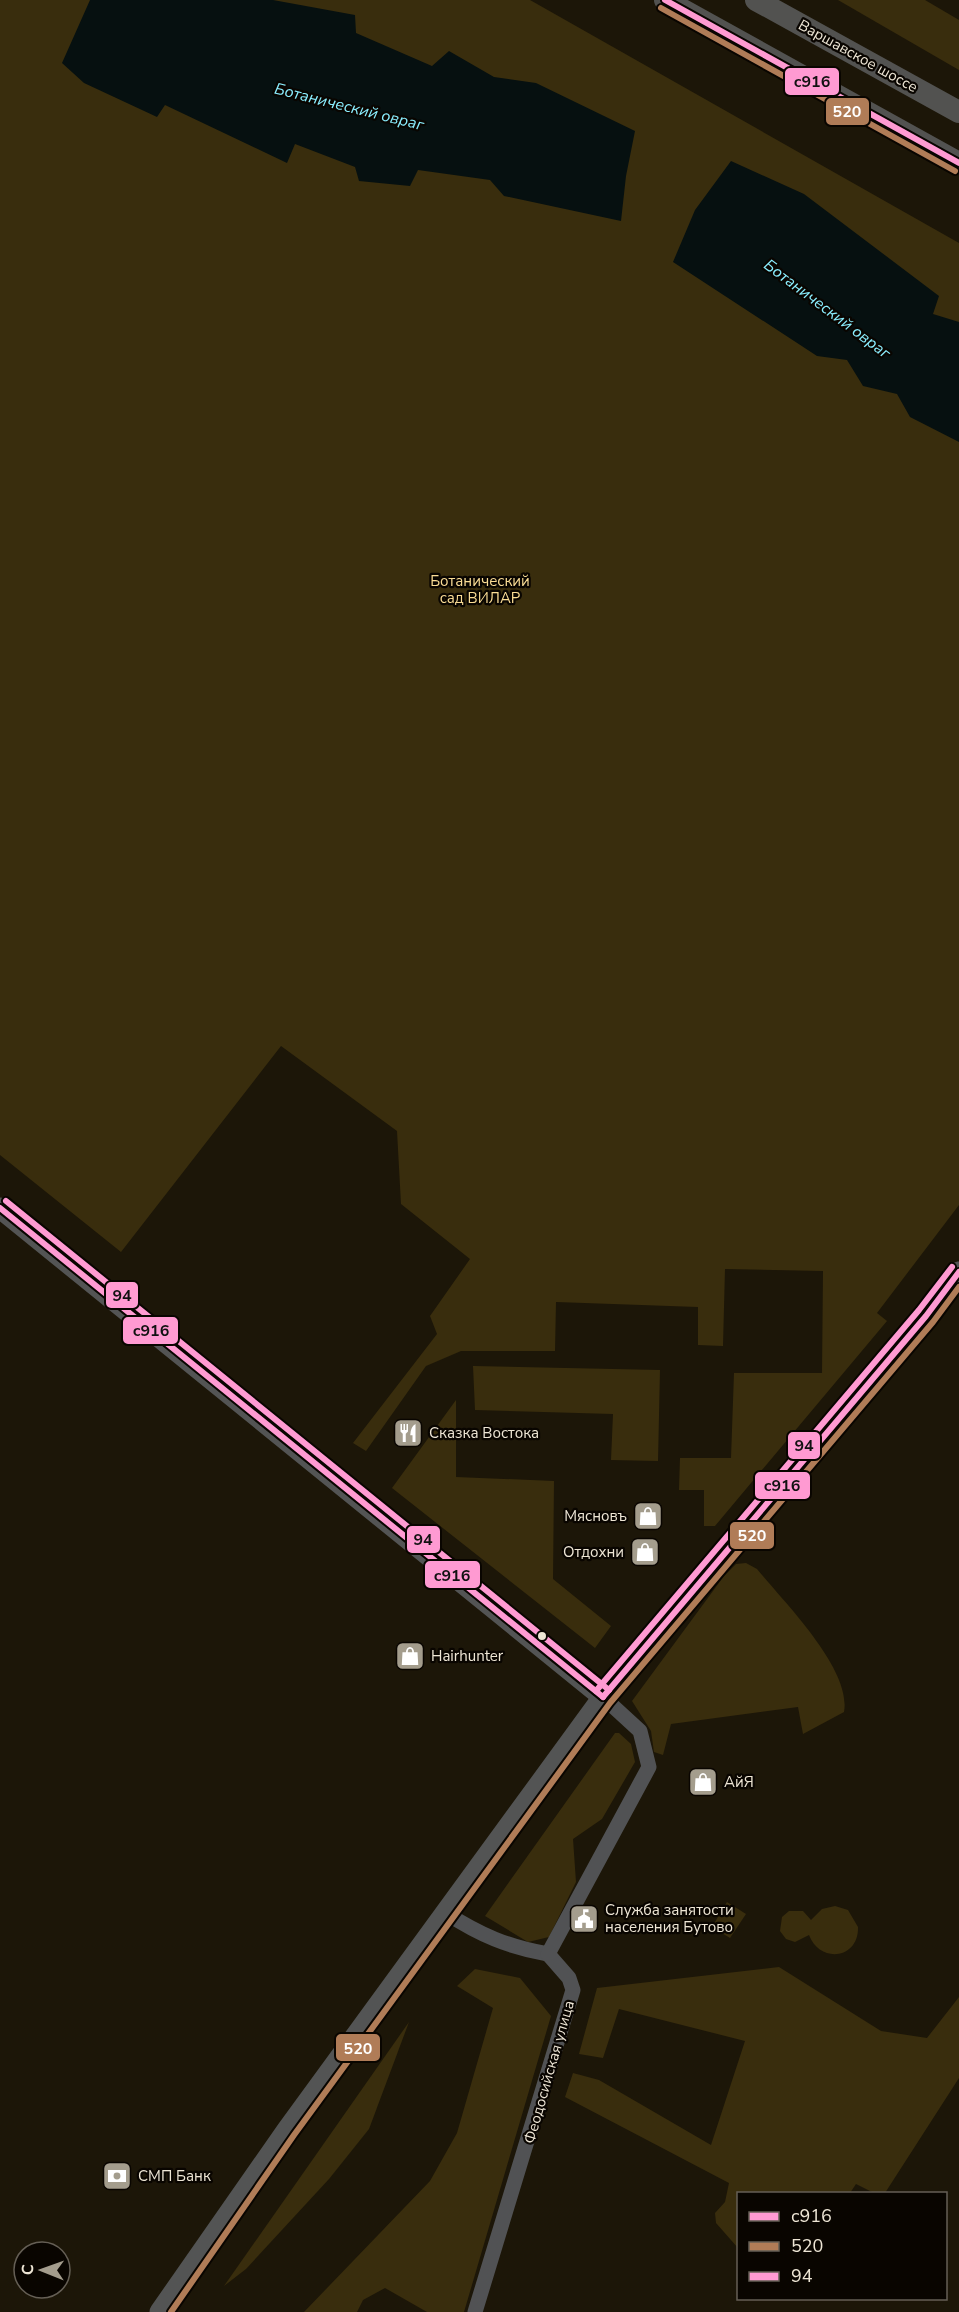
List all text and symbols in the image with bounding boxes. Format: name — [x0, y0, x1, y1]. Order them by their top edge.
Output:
street label: Варшавское шоссе — [795, 15, 921, 97]
line badge: с916 — [784, 67, 840, 96]
text: с916 — [794, 71, 830, 93]
water label: Ботанический овраг — [272, 78, 427, 136]
line badge: 520 — [825, 97, 870, 126]
text: 520 — [833, 101, 861, 123]
water label: Ботанический овраг — [759, 254, 896, 365]
park label: Ботанический сад ВИЛАР — [430, 571, 530, 608]
line badge: 94 — [105, 1281, 139, 1309]
text: 94 — [112, 1285, 132, 1307]
line badge: с916 — [122, 1316, 179, 1345]
text: с916 — [133, 1320, 169, 1342]
restaurant icon: Сказка Востока — [392, 1417, 424, 1449]
place label: Сказка Востока — [429, 1423, 539, 1443]
line badge: 94 — [787, 1431, 821, 1460]
text: 94 — [794, 1435, 814, 1457]
line badge: с916 — [754, 1471, 811, 1500]
text: с916 — [764, 1475, 800, 1497]
shop icon: Мясновъ — [632, 1500, 664, 1532]
place label: Мясновъ — [564, 1506, 627, 1526]
line badge: 520 — [729, 1521, 775, 1550]
line badge: 94 — [406, 1525, 441, 1554]
text: 520 — [738, 1525, 766, 1547]
text: 94 — [413, 1529, 433, 1551]
shop icon: Отдохни — [629, 1536, 661, 1568]
place label: Отдохни — [563, 1542, 624, 1562]
line badge: с916 — [424, 1560, 481, 1589]
text: с916 — [434, 1565, 470, 1587]
unlabelled marker — [536, 1630, 548, 1642]
shop icon: Hairhunter — [394, 1640, 426, 1672]
place label: Hairhunter — [431, 1646, 504, 1666]
shop icon: АйЯ — [687, 1766, 719, 1798]
place label: АйЯ — [724, 1772, 754, 1792]
place label: Служба занятости населения Бутово — [605, 1900, 734, 1937]
public building icon: Служба занятости населения Бутово — [568, 1903, 600, 1935]
street label: Феодосийская улица — [519, 1998, 579, 2146]
line badge: 520 — [335, 2033, 381, 2062]
text: 520 — [344, 2038, 372, 2060]
bank icon: СМП Банк — [101, 2160, 133, 2192]
place label: СМП Банк — [138, 2166, 211, 2186]
legend — [737, 2192, 947, 2300]
text: с916 — [791, 2204, 832, 2228]
text: 520 — [791, 2234, 823, 2258]
north arrow — [12, 2240, 72, 2300]
text: С — [17, 2264, 39, 2275]
text: 94 — [791, 2264, 813, 2288]

